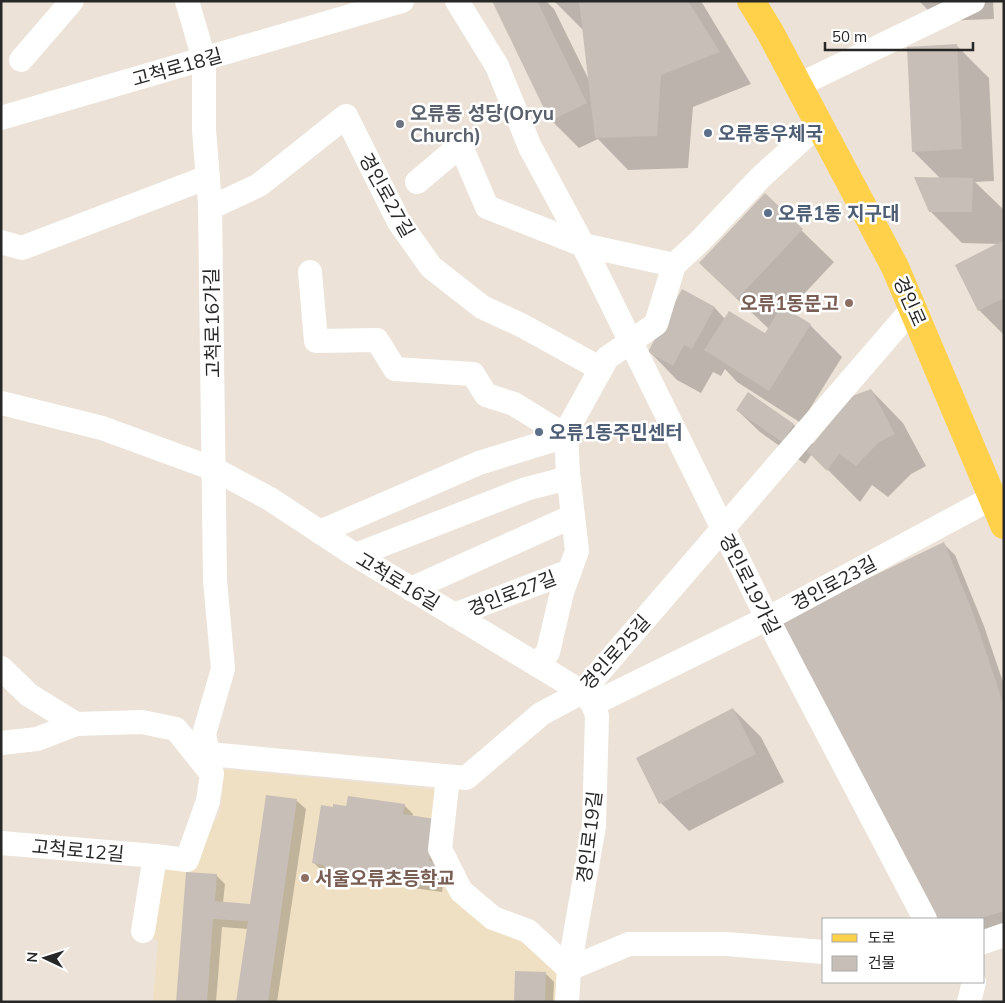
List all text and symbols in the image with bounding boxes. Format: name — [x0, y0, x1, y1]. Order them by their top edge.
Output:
scale bar — [825, 20, 972, 52]
text: 50 m — [832, 27, 867, 46]
street label: 고척로18길 — [129, 43, 225, 91]
place label: 오류동 성당(Oryu Church) — [410, 101, 554, 147]
marker: 오류동 성당(Oryu Church) — [394, 118, 406, 130]
place label: 오류동우체국 — [718, 121, 823, 145]
marker: 오류동우체국 — [702, 127, 714, 139]
street label: 경인로27길 — [354, 149, 420, 241]
place label: 오류1동 지구대 — [778, 201, 900, 225]
marker: 오류1동 지구대 — [762, 207, 774, 219]
street label: 고척로16가길 — [199, 268, 225, 378]
street label: 경인로 — [888, 272, 932, 330]
place label: 오류1동문고 — [740, 291, 839, 315]
marker: 오류1동문고 — [843, 297, 855, 309]
place label: 오류1동주민센터 — [549, 420, 683, 444]
marker: 오류1동주민센터 — [533, 426, 545, 438]
street label: 경인로19가길 — [714, 529, 786, 639]
street label: 고척로16길 — [352, 547, 444, 615]
street label: 경인로23길 — [787, 551, 881, 615]
street label: 경인로27길 — [464, 565, 560, 621]
street label: 경인로25길 — [575, 610, 655, 694]
street label: 경인로19길 — [571, 790, 607, 884]
street label: 고척로12길 — [31, 834, 125, 866]
place label: 서울오류초등학교 — [315, 866, 455, 890]
marker: 서울오류초등학교 — [299, 872, 311, 884]
legend — [822, 918, 985, 983]
text: 도로 — [868, 928, 896, 947]
north arrow — [20, 933, 70, 983]
text: N — [23, 951, 41, 963]
text: 건물 — [868, 953, 896, 972]

